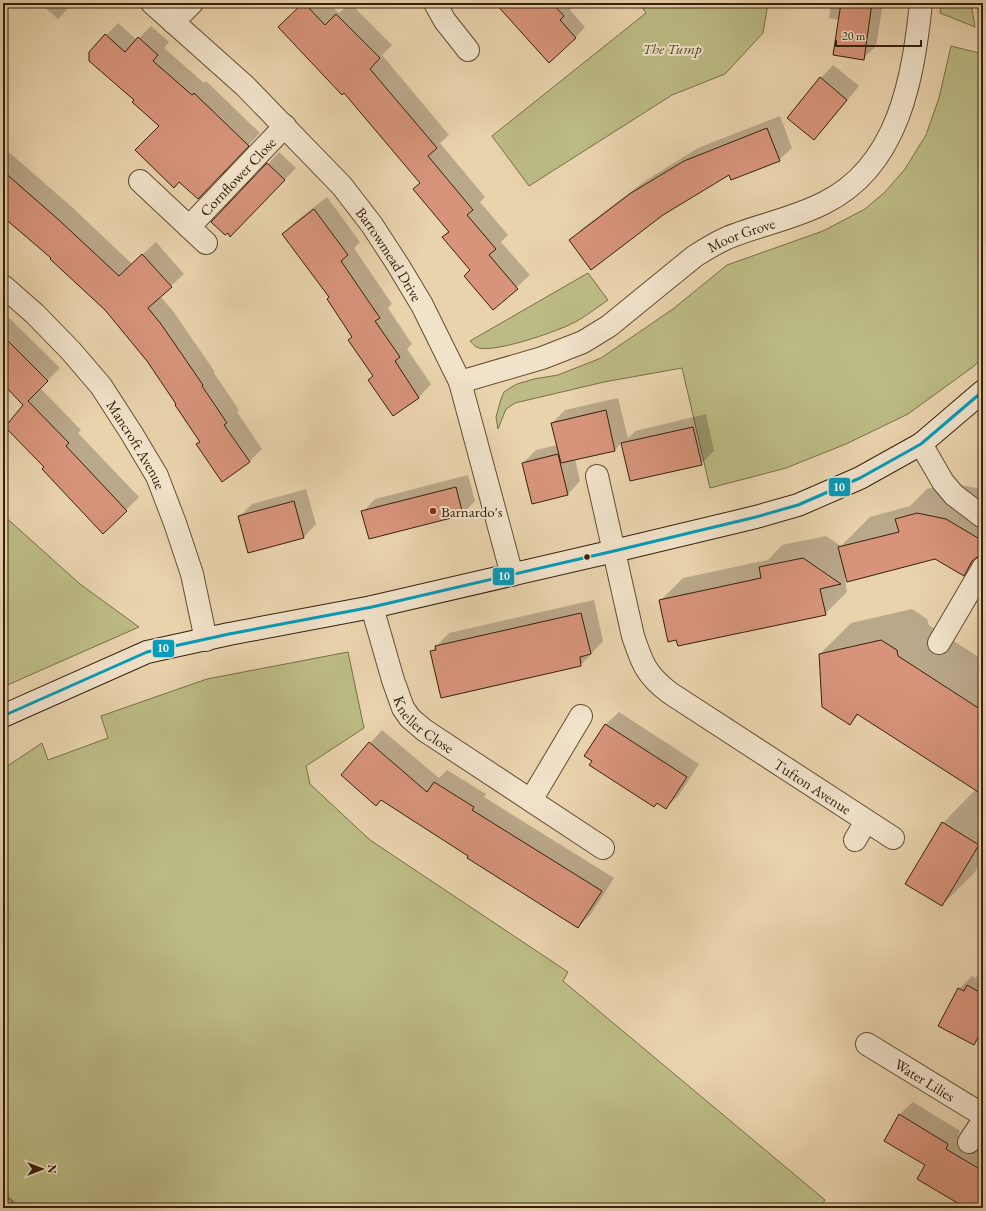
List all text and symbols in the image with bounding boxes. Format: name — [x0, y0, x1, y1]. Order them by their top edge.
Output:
scale bar — [836, 22, 921, 48]
text: 20 m — [842, 28, 866, 44]
park label: The Tump — [642, 39, 702, 58]
street label: Cornflower Close — [195, 133, 279, 220]
street label: Barrowmead Drive — [352, 203, 427, 305]
street label: Moor Grove — [704, 213, 777, 256]
street label: Mancroft Avenue — [103, 396, 171, 492]
line badge: 10 — [828, 477, 851, 497]
text: 10 — [833, 480, 845, 494]
place label: Barnardo's — [441, 502, 503, 521]
marker: Barnardo's — [428, 506, 438, 516]
unlabelled marker — [582, 552, 592, 562]
line badge: 10 — [492, 567, 515, 586]
text: 10 — [498, 569, 510, 583]
line badge: 10 — [152, 639, 175, 658]
text: 10 — [157, 641, 169, 655]
street label: Kneller Close — [390, 693, 458, 757]
street label: Tufton Avenue — [770, 754, 856, 818]
street label: Water Lilies — [891, 1054, 959, 1105]
north arrow — [22, 1149, 62, 1189]
text: N — [45, 1165, 59, 1174]

